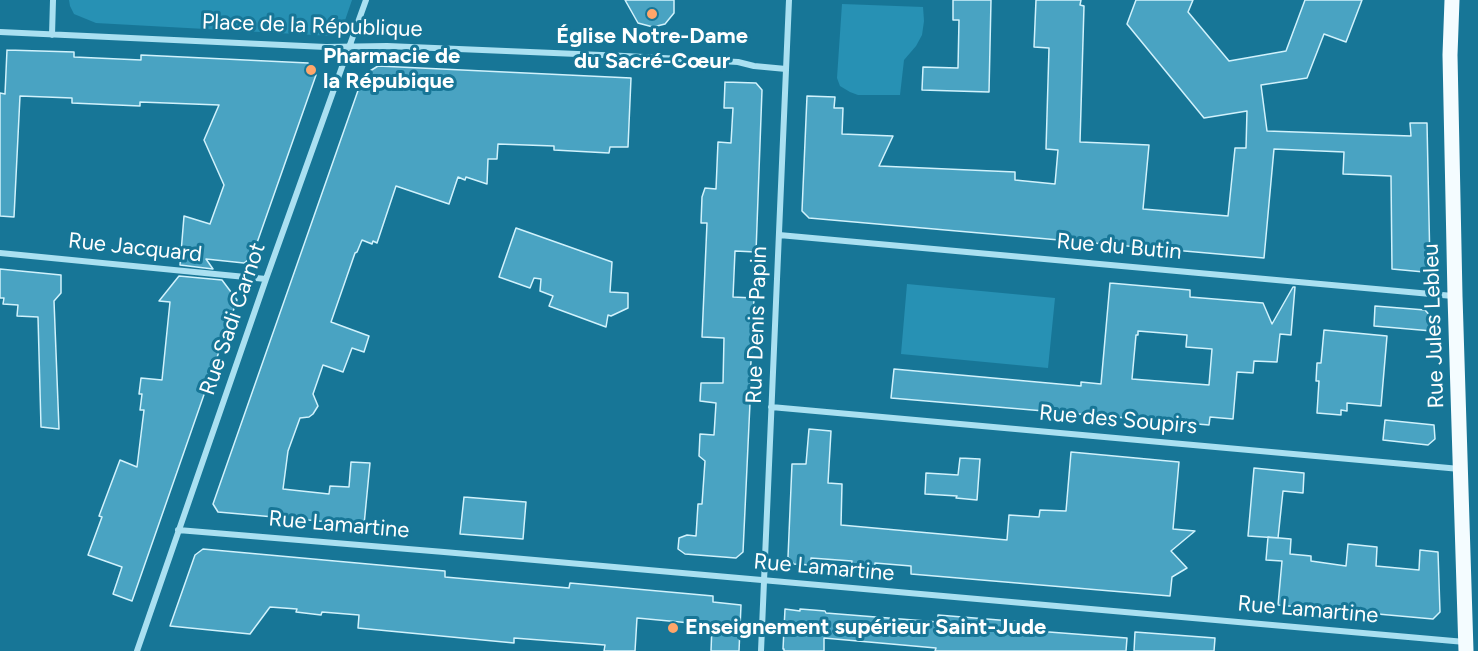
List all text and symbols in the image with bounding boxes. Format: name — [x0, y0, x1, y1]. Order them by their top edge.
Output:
marker: Église Notre-Dame du Sacré-Cœur — [645, 7, 659, 21]
street label: Place de la République — [201, 9, 423, 43]
place label: Église Notre-Dame du Sacré-Cœur — [556, 24, 748, 76]
place label: Pharmacie de la Répubique — [323, 44, 460, 96]
marker: Pharmacie de la Répubique — [304, 63, 318, 77]
street label: Rue Jacquard — [67, 228, 203, 268]
street label: Rue du Butin — [1055, 228, 1183, 266]
street label: Rue Sadi Carnot — [195, 239, 271, 399]
street label: Rue Jules Lebleu — [1418, 243, 1450, 409]
street label: Rue Denis Papin — [741, 246, 773, 404]
street label: Rue des Soupirs — [1038, 400, 1198, 440]
street label: Rue Lamartine — [267, 506, 411, 544]
street label: Rue Lamartine — [752, 549, 896, 587]
street label: Rue Lamartine — [1236, 591, 1380, 629]
place label: Enseignement supérieur Saint-Jude — [685, 615, 1046, 641]
marker: Enseignement supérieur Saint-Jude — [666, 621, 680, 635]

